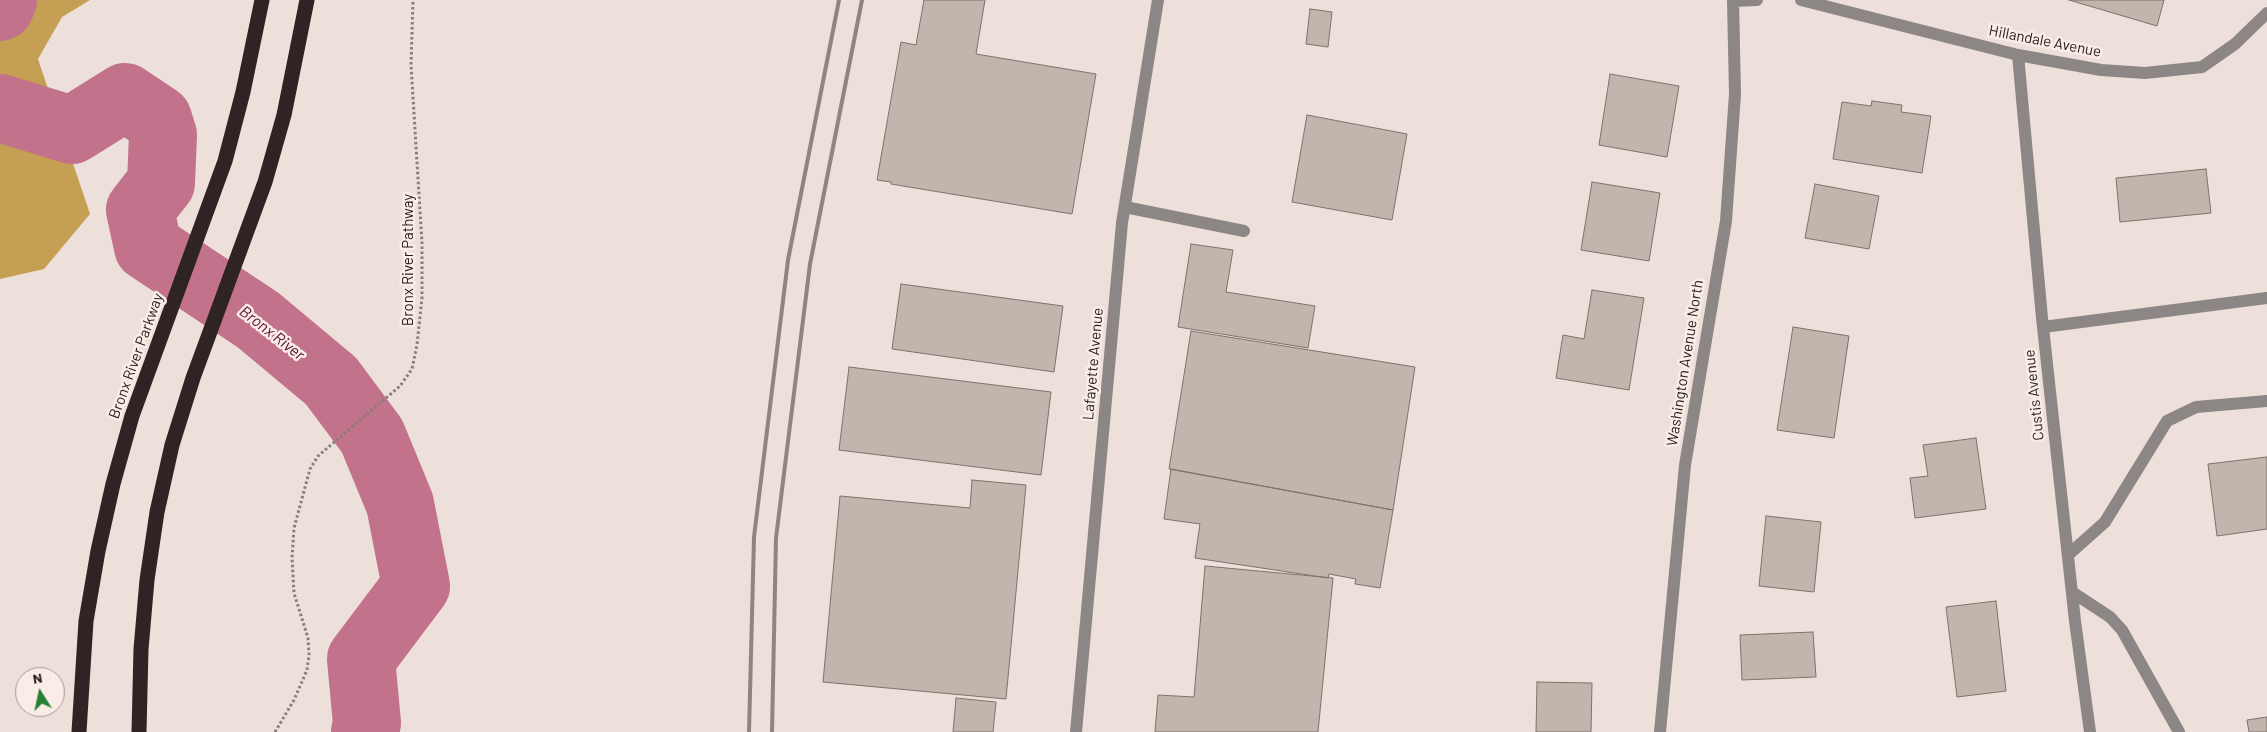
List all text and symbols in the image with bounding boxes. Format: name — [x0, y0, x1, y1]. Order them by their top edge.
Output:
street label: Hillandale Avenue — [1987, 21, 2103, 61]
street label: Bronx River Pathway — [399, 194, 417, 326]
street label: Washington Avenue North — [1663, 279, 1707, 447]
street label: Bronx River Parkway — [105, 291, 167, 421]
water label: Bronx River — [236, 302, 308, 364]
street label: Lafayette Avenue — [1079, 307, 1107, 421]
street label: Custis Avenue — [2020, 349, 2048, 441]
north arrow — [15, 667, 65, 717]
text: N — [31, 669, 44, 687]

